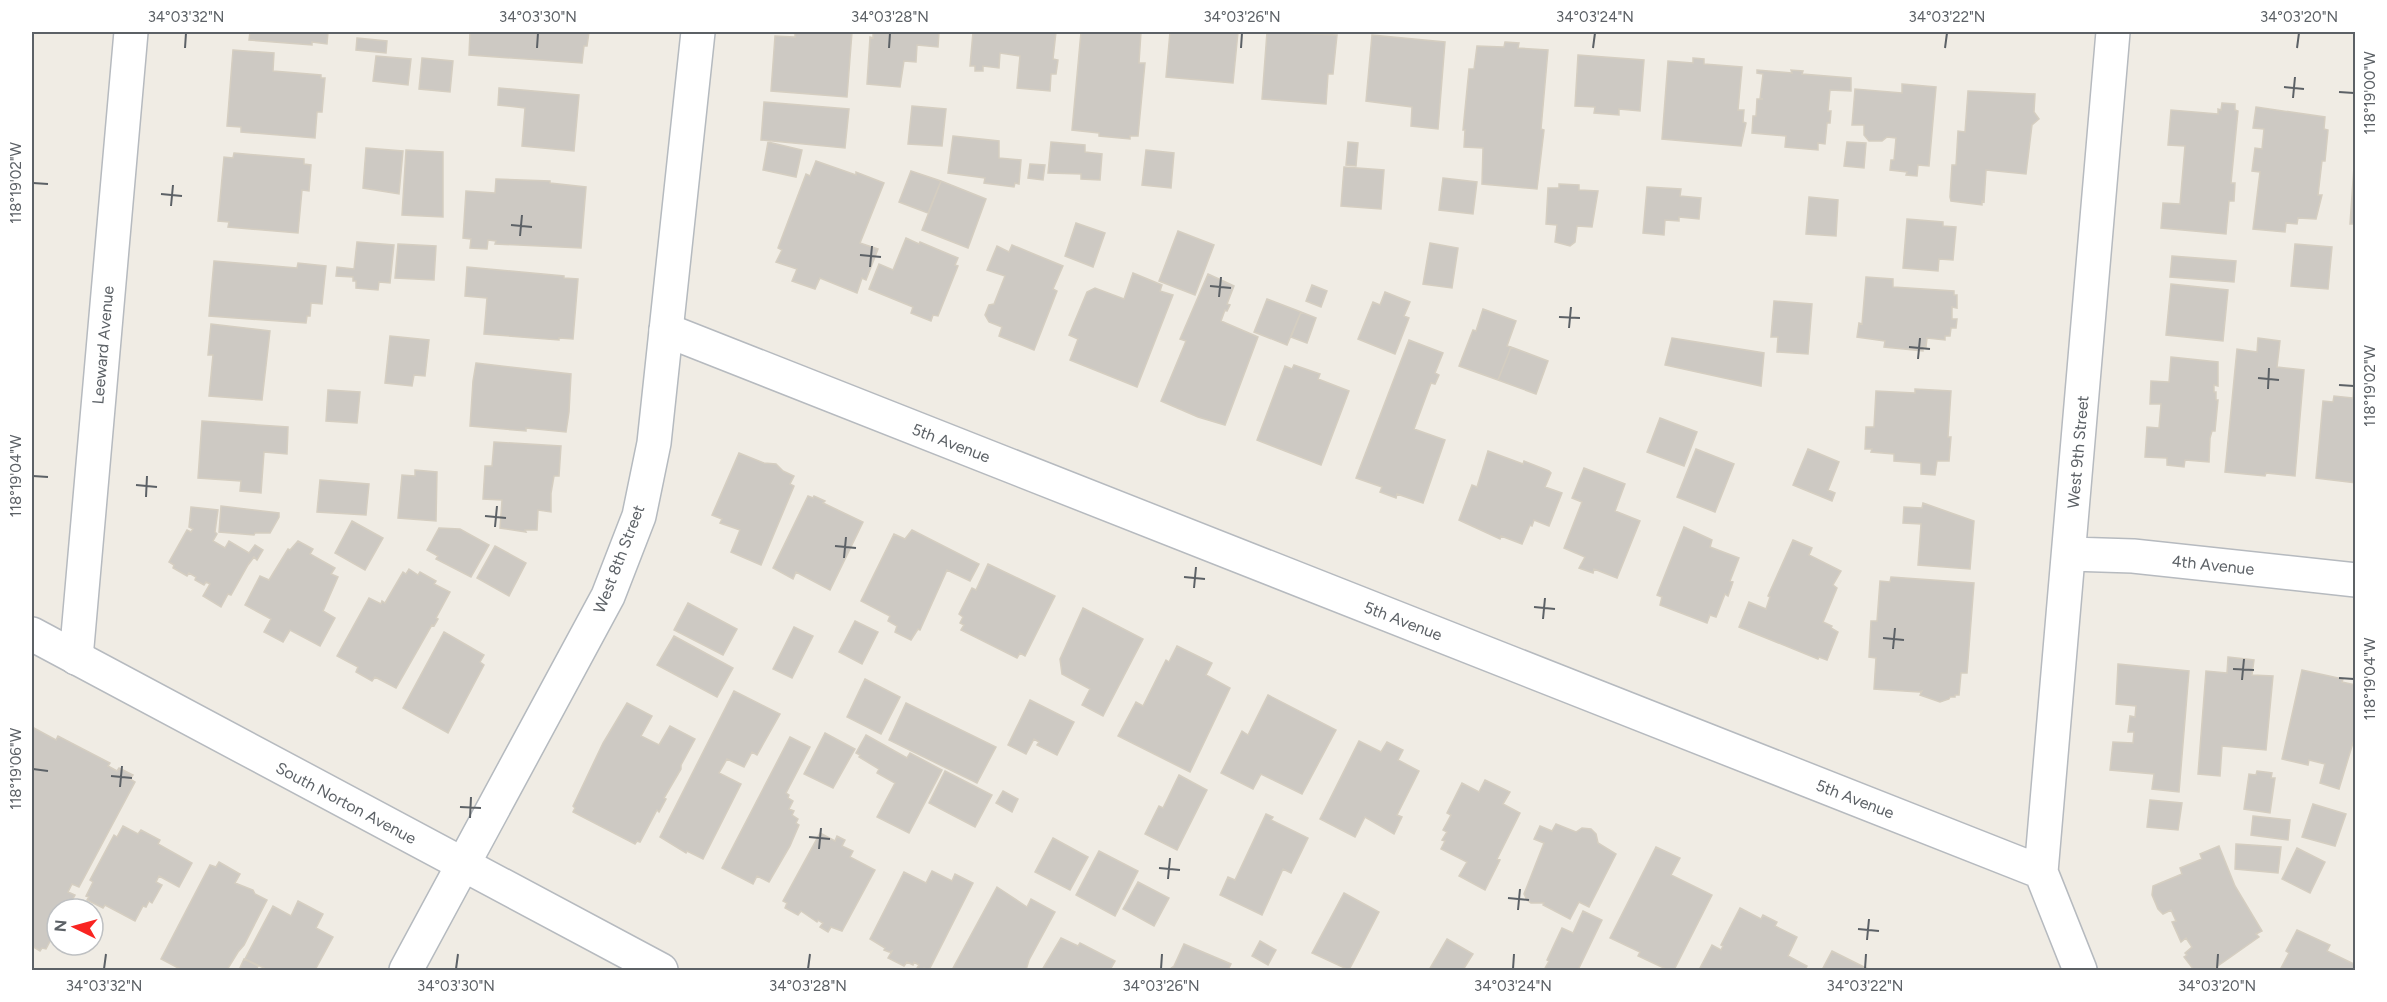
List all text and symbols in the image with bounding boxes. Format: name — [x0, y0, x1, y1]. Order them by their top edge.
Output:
text: 34°03'32"N — [148, 8, 224, 26]
text: 34°03'30"N — [499, 8, 577, 26]
text: 34°03'28"N — [851, 8, 929, 26]
text: 34°03'26"N — [1203, 8, 1281, 26]
text: 34°03'24"N — [1556, 8, 1634, 26]
text: 34°03'22"N — [1909, 8, 1985, 26]
text: 34°03'20"N — [2260, 8, 2338, 26]
text: 118°19'00"W — [2361, 51, 2379, 135]
text: 118°19'02"W — [7, 141, 25, 224]
street label: Leeward Avenue — [88, 285, 118, 405]
text: 118°19'02"W — [2361, 344, 2379, 427]
street label: West 9th Street — [2064, 395, 2092, 509]
street label: 5th Avenue — [909, 419, 993, 467]
text: 118°19'04"W — [7, 434, 25, 517]
street label: West 8th Street — [590, 502, 648, 616]
street label: 4th Avenue — [2171, 551, 2256, 579]
street label: 5th Avenue — [1361, 597, 1445, 645]
text: 118°19'04"W — [2361, 637, 2379, 720]
text: 118°19'06"W — [7, 727, 25, 810]
street label: South Norton Avenue — [273, 758, 420, 848]
street label: 5th Avenue — [1813, 775, 1897, 823]
north arrow — [45, 897, 105, 957]
text: N — [51, 919, 71, 933]
text: 34°03'32"N — [66, 977, 142, 995]
text: 34°03'30"N — [417, 977, 495, 995]
text: 34°03'28"N — [769, 977, 847, 995]
text: 34°03'26"N — [1122, 977, 1200, 995]
text: 34°03'24"N — [1474, 977, 1552, 995]
text: 34°03'22"N — [1827, 977, 1903, 995]
text: 34°03'20"N — [2178, 977, 2256, 995]

